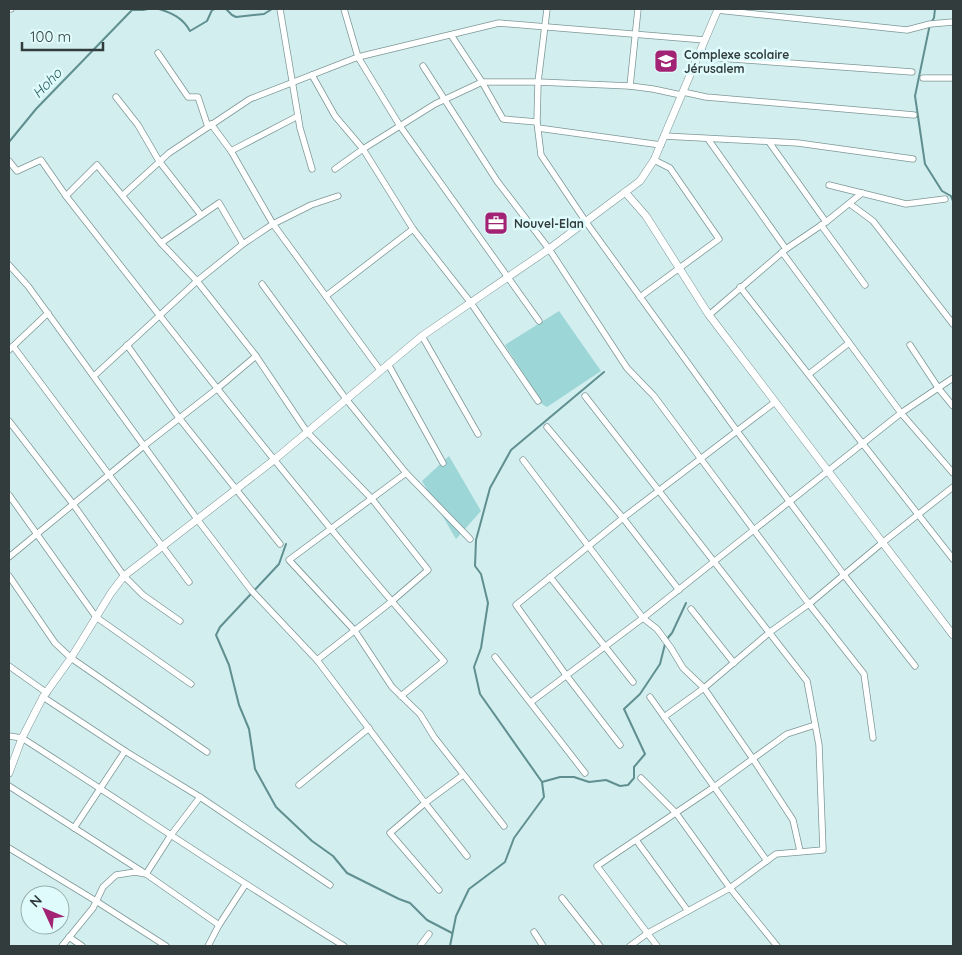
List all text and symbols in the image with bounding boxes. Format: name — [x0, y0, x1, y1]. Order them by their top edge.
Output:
scale bar — [22, 20, 104, 52]
text: 100 m — [30, 27, 71, 46]
place label: Complexe scolaire Jérusalem — [684, 47, 789, 76]
school or university icon: Complexe scolaire Jérusalem — [653, 48, 679, 74]
water label: Hoho — [28, 64, 66, 102]
office icon: Nouvel-Elan — [483, 210, 509, 236]
place label: Nouvel-Elan — [514, 216, 584, 231]
north arrow — [20, 885, 70, 935]
text: N — [26, 891, 46, 911]

